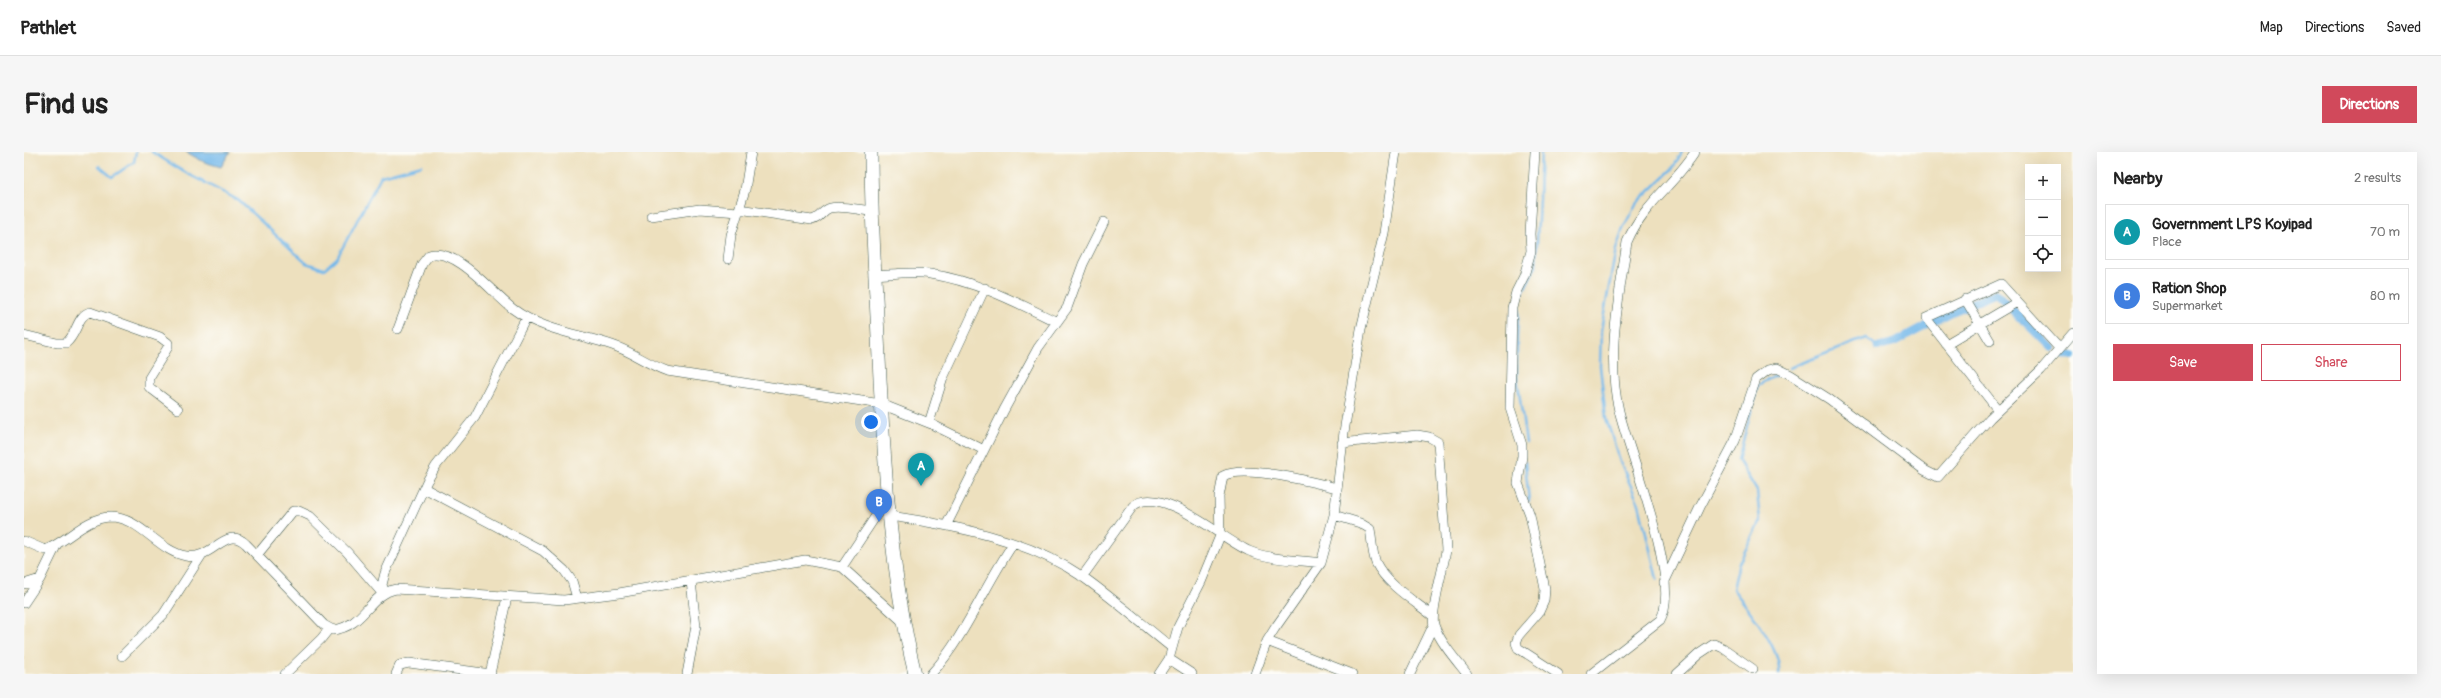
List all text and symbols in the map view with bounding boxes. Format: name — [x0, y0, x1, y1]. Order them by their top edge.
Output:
text: Pathlet — [20, 16, 76, 40]
text: Map — [2260, 19, 2283, 36]
text: Directions — [2305, 19, 2364, 36]
text: Saved — [2386, 19, 2421, 36]
button: Directions — [2322, 86, 2417, 123]
text: Find us — [24, 87, 108, 122]
map controls — [2025, 164, 2061, 272]
button: + — [2025, 164, 2061, 200]
text: Nearby — [2113, 168, 2162, 189]
text: 2 results — [2354, 170, 2401, 186]
button: − — [2025, 200, 2061, 236]
text: Government LPS Koyipad — [2152, 215, 2312, 234]
text: A — [2123, 224, 2131, 240]
text: 70 m — [2370, 224, 2400, 240]
text: Place — [2152, 234, 2181, 250]
button: locate — [2025, 236, 2061, 272]
text: Ration Shop — [2152, 279, 2227, 298]
text: B — [2123, 288, 2131, 304]
text: 80 m — [2370, 288, 2400, 304]
text: Supermarket — [2152, 298, 2223, 314]
button: Save — [2113, 344, 2253, 381]
button: Share — [2261, 344, 2401, 381]
your location — [861, 412, 881, 432]
pin: A — [908, 453, 934, 486]
pin: B — [866, 489, 892, 522]

